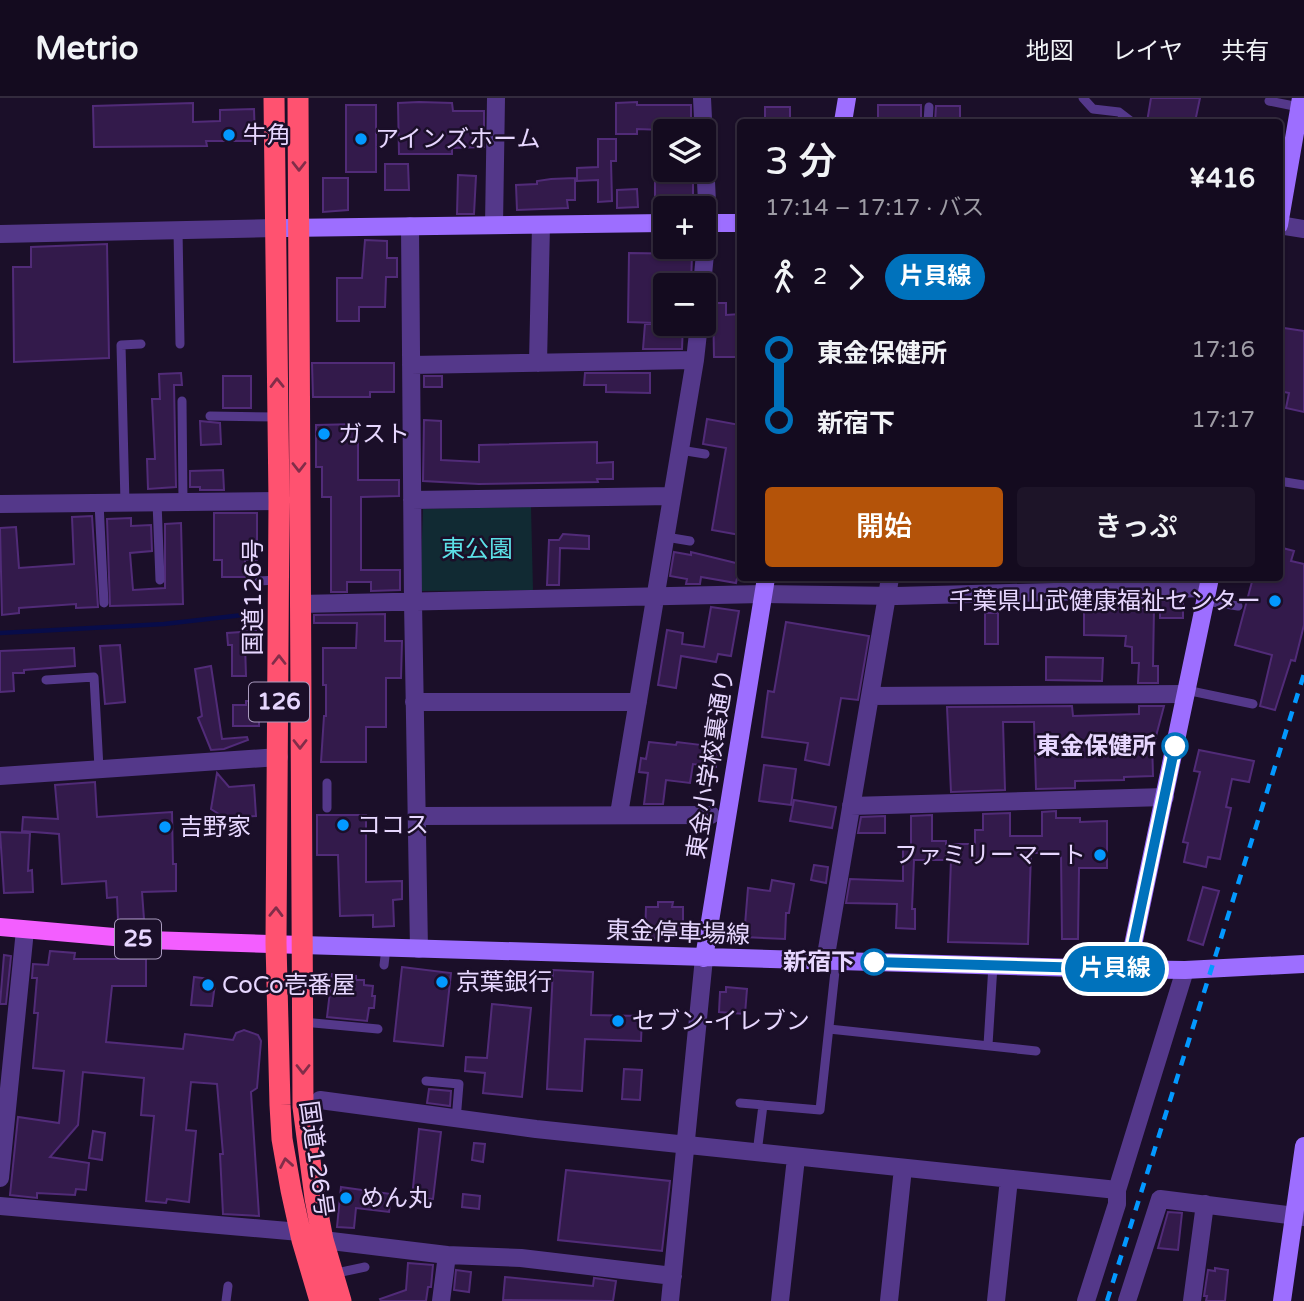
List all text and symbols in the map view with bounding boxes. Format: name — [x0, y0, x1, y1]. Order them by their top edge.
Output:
text: Metrio — [35, 29, 139, 68]
text: 地図 — [1026, 37, 1074, 66]
text: レイヤ — [1112, 37, 1183, 66]
text: 共有 — [1221, 37, 1269, 66]
map controls — [653, 119, 716, 336]
button: layers — [653, 119, 716, 182]
place label: 牛角 — [243, 121, 291, 150]
place label: アインズホーム — [375, 125, 541, 154]
marker: 牛角 — [221, 127, 237, 143]
marker: アインズホーム — [353, 131, 369, 147]
text: 3 分 — [765, 139, 837, 185]
one-way arrow — [291, 161, 307, 172]
text: ¥416 — [1189, 163, 1255, 194]
text: 17:14 – 17:17 · バス — [765, 194, 984, 222]
button: + — [653, 196, 716, 259]
icon: walk — [765, 258, 803, 296]
icon: forward — [837, 258, 875, 296]
text: 片貝線 — [899, 262, 971, 291]
text: 2 — [813, 263, 827, 291]
button: − — [653, 273, 716, 336]
text: 17:16 — [1191, 336, 1255, 364]
text: 東金保健所 — [817, 338, 947, 369]
one-way arrow — [269, 378, 285, 388]
text: 17:17 — [1191, 406, 1255, 434]
text: 新宿下 — [817, 408, 895, 439]
place label: ガスト — [338, 420, 410, 449]
marker: ガスト — [316, 426, 332, 442]
one-way arrow — [292, 462, 307, 473]
button: 開始 — [765, 487, 1003, 567]
button: きっぷ — [1017, 487, 1255, 567]
park label: 東公園 — [441, 535, 513, 564]
street label: 国道126号 — [239, 538, 268, 656]
place label: 千葉県山武健康福祉センター — [949, 587, 1261, 616]
marker: 千葉県山武健康福祉センター — [1267, 593, 1283, 609]
one-way arrow — [271, 654, 287, 665]
street label: 東金小学校裏通り — [682, 667, 740, 861]
road number: 126 — [249, 682, 309, 722]
place label: 東金保健所 — [1036, 732, 1156, 761]
marker: 東金保健所 — [1162, 733, 1188, 759]
one-way arrow — [292, 739, 308, 749]
place label: ココス — [357, 811, 429, 840]
place label: 吉野家 — [179, 813, 251, 842]
marker: ココス — [335, 817, 351, 833]
marker: 吉野家 — [157, 819, 173, 835]
place label: ファミリーマート — [894, 841, 1086, 870]
marker: ファミリーマート — [1092, 847, 1108, 863]
one-way arrow — [268, 906, 284, 917]
street label: 東金停車場線 — [606, 916, 750, 950]
road number: 25 — [115, 919, 161, 958]
line badge: 片貝線 — [1075, 946, 1155, 992]
place label: 新宿下 — [783, 948, 855, 977]
marker: 新宿下 — [861, 949, 887, 975]
text: 片貝線 — [1079, 954, 1151, 983]
place label: 京葉銀行 — [456, 968, 552, 997]
place label: CoCo壱番屋 — [222, 971, 356, 1000]
marker: 京葉銀行 — [434, 974, 450, 990]
marker: CoCo壱番屋 — [200, 977, 216, 993]
place label: セブン-イレブン — [632, 1007, 810, 1036]
marker: セブン-イレブン — [610, 1013, 626, 1029]
one-way arrow — [295, 1064, 310, 1075]
street label: 国道126号 — [293, 1099, 339, 1219]
one-way arrow — [279, 1158, 294, 1169]
place label: めん丸 — [360, 1184, 432, 1213]
marker: めん丸 — [338, 1190, 354, 1206]

